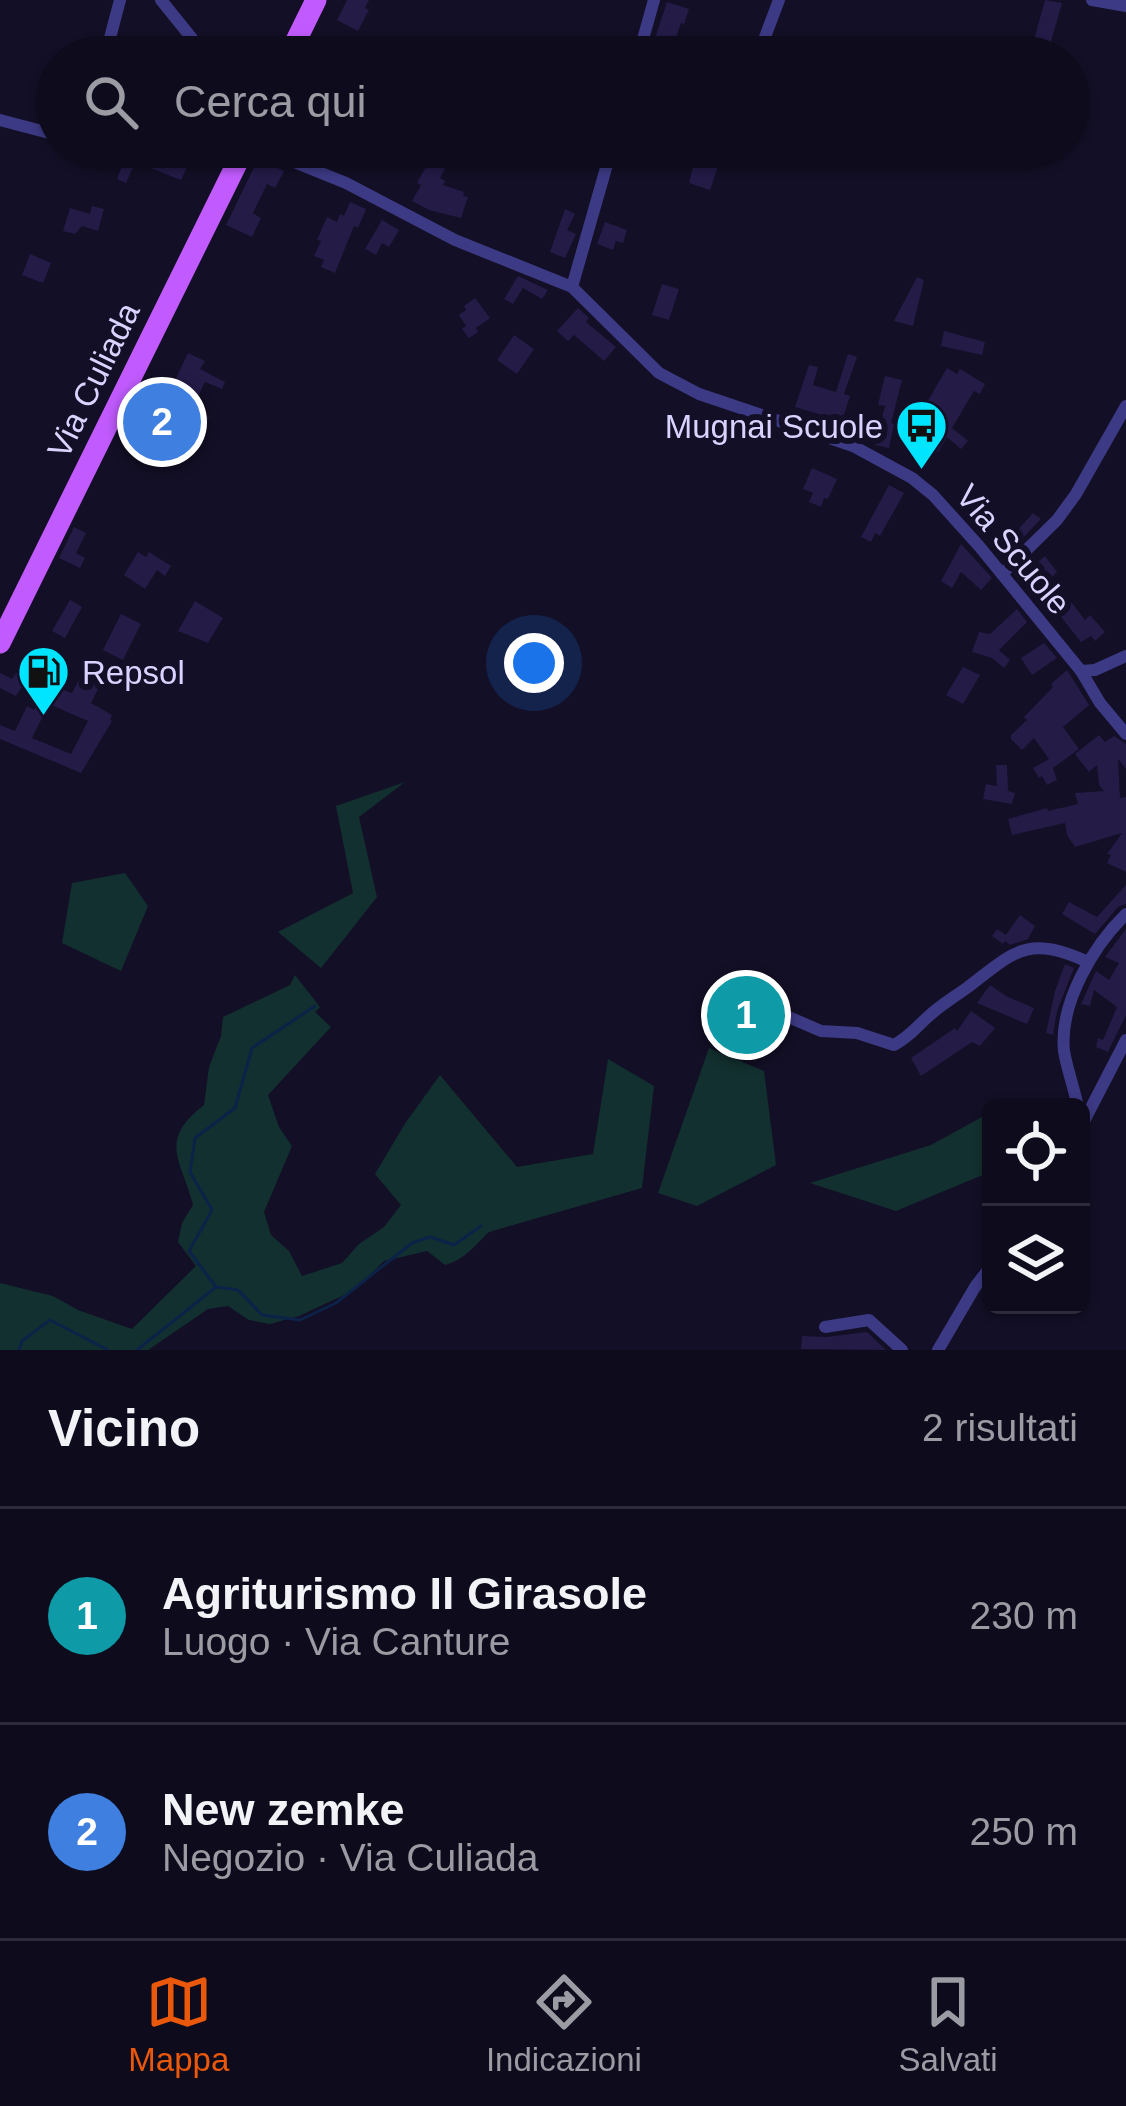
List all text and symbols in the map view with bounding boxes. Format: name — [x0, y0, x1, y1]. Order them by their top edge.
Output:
search box — [36, 36, 1090, 168]
icon: search — [78, 69, 144, 135]
text: Cerca qui — [174, 76, 367, 127]
street label: Via Culiada — [40, 296, 147, 464]
pin: 2 — [123, 377, 201, 467]
bus stop icon: Mugnai Scuole — [894, 398, 950, 472]
place label: Mugnai Scuole — [665, 408, 883, 445]
street label: Via Scuole — [949, 477, 1078, 621]
your location — [504, 633, 564, 693]
fuel station icon: Repsol — [15, 644, 71, 718]
place label: Repsol — [82, 654, 185, 691]
pin: 1 — [707, 970, 785, 1060]
map controls — [982, 1098, 1090, 1314]
button: locate — [982, 1098, 1090, 1206]
button: layers — [982, 1206, 1090, 1314]
text: Vicino — [48, 1400, 200, 1457]
text: 2 risultati — [922, 1406, 1078, 1449]
text: Agriturismo Il Girasole — [162, 1568, 647, 1619]
text: 1 — [76, 1594, 98, 1637]
text: 230 m — [970, 1594, 1078, 1637]
text: Luogo · Via Canture — [162, 1620, 510, 1663]
text: New zemke — [162, 1784, 405, 1835]
text: 2 — [76, 1810, 98, 1853]
text: 250 m — [970, 1810, 1078, 1853]
text: Negozio · Via Culiada — [162, 1836, 539, 1879]
tab: Mappa — [128, 1969, 229, 2079]
tab: Indicazioni — [486, 1969, 642, 2079]
tab: Salvati — [899, 1969, 998, 2079]

